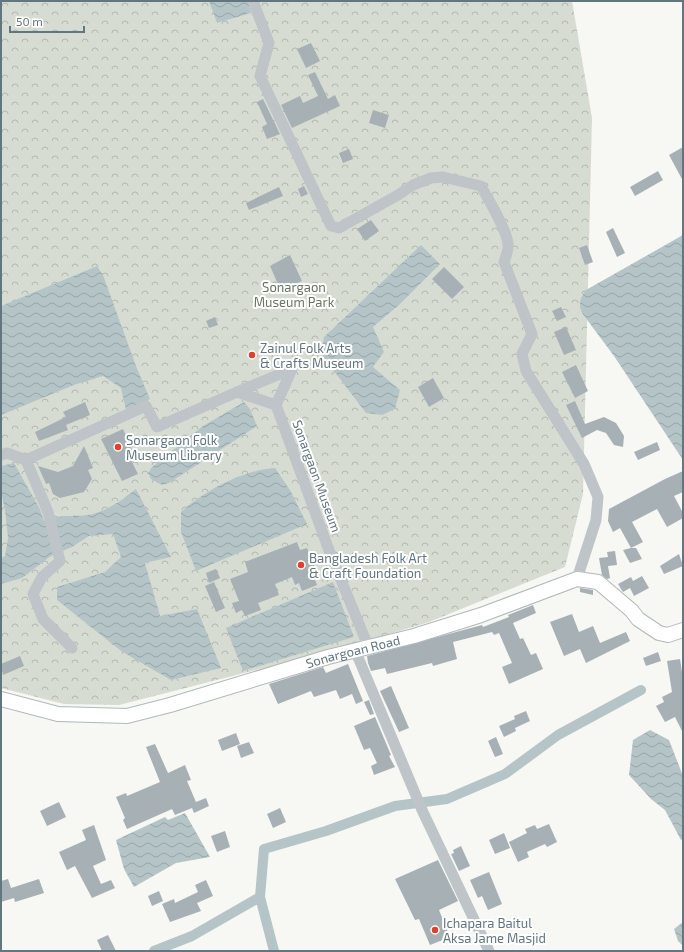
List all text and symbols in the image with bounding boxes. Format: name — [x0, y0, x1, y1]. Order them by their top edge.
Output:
scale bar — [10, 8, 84, 34]
text: 50 m — [16, 14, 43, 28]
park label: Sonargaon Museum Park — [254, 279, 335, 310]
place label: Zainul Folk Arts & Crafts Museum — [260, 340, 363, 371]
marker: Zainul Folk Arts & Crafts Museum — [247, 350, 257, 360]
street label: Sonargaon Museum — [289, 418, 345, 534]
place label: Sonargaon Folk Museum Library — [126, 432, 222, 463]
marker: Sonargaon Folk Museum Library — [113, 442, 123, 452]
place label: Bangladesh Folk Art & Craft Foundation — [309, 550, 427, 581]
marker: Bangladesh Folk Art & Craft Foundation — [296, 560, 306, 570]
street label: Sonargoan Road — [304, 632, 402, 671]
place label: Ichapara Baitul Aksa Jame Masjid — [443, 915, 546, 946]
marker: Ichapara Baitul Aksa Jame Masjid — [430, 925, 440, 935]

